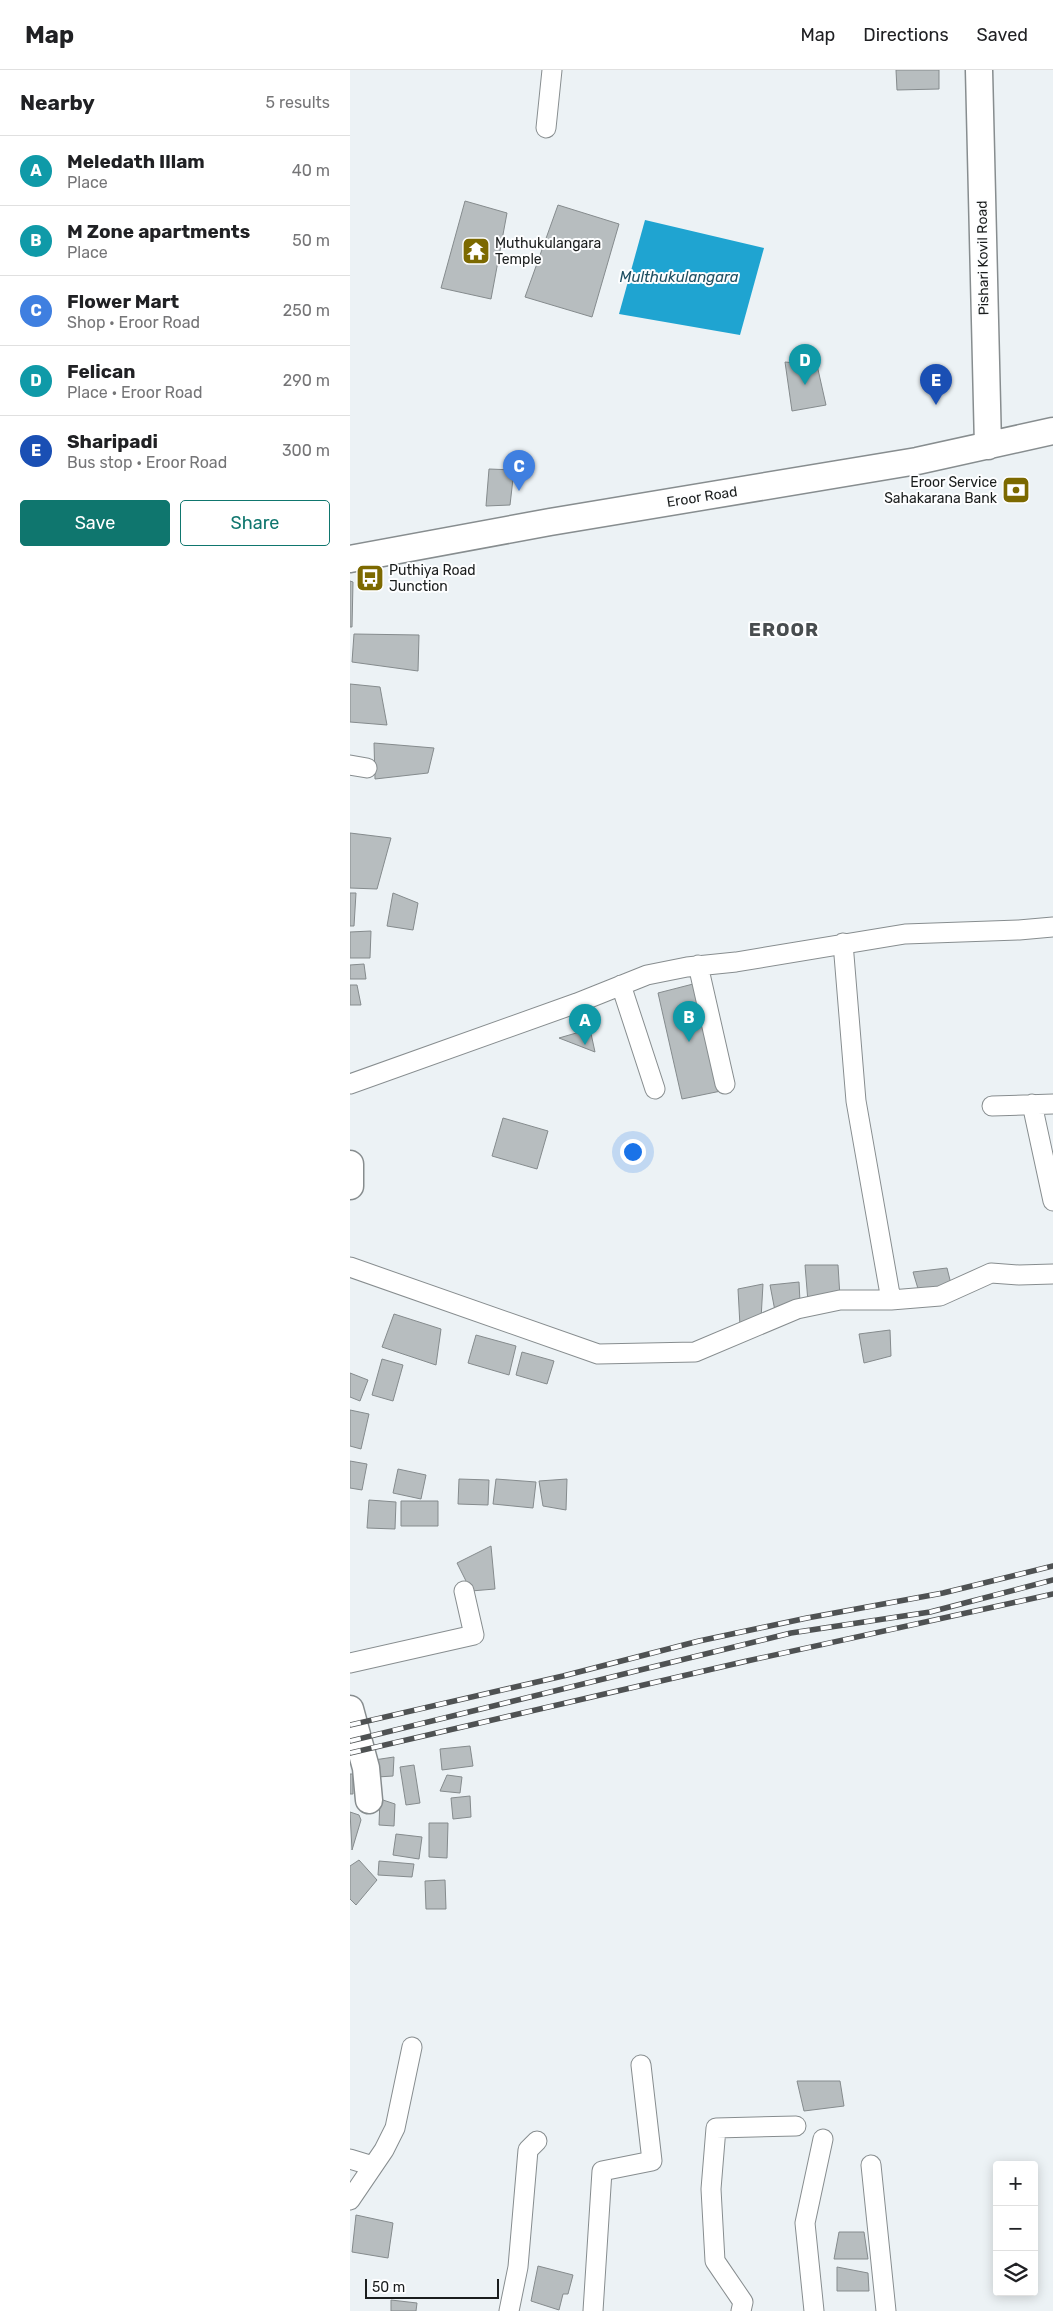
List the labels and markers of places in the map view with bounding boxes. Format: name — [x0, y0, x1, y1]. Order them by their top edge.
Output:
place label: Muthukulangara Temple — [495, 235, 601, 268]
temple icon: Muthukulangara Temple — [461, 236, 491, 266]
pin: D — [789, 344, 821, 385]
pin: E — [920, 364, 952, 405]
pin: C — [503, 450, 535, 491]
place label: Eroor Service Sahakarana Bank — [884, 474, 998, 507]
bank icon: Eroor Service Sahakarana Bank — [1001, 475, 1031, 505]
place label: Puthiya Road Junction — [389, 562, 476, 595]
bus stop icon: Puthiya Road Junction — [355, 563, 385, 593]
pin: B — [673, 1001, 705, 1042]
pin: A — [569, 1004, 601, 1045]

